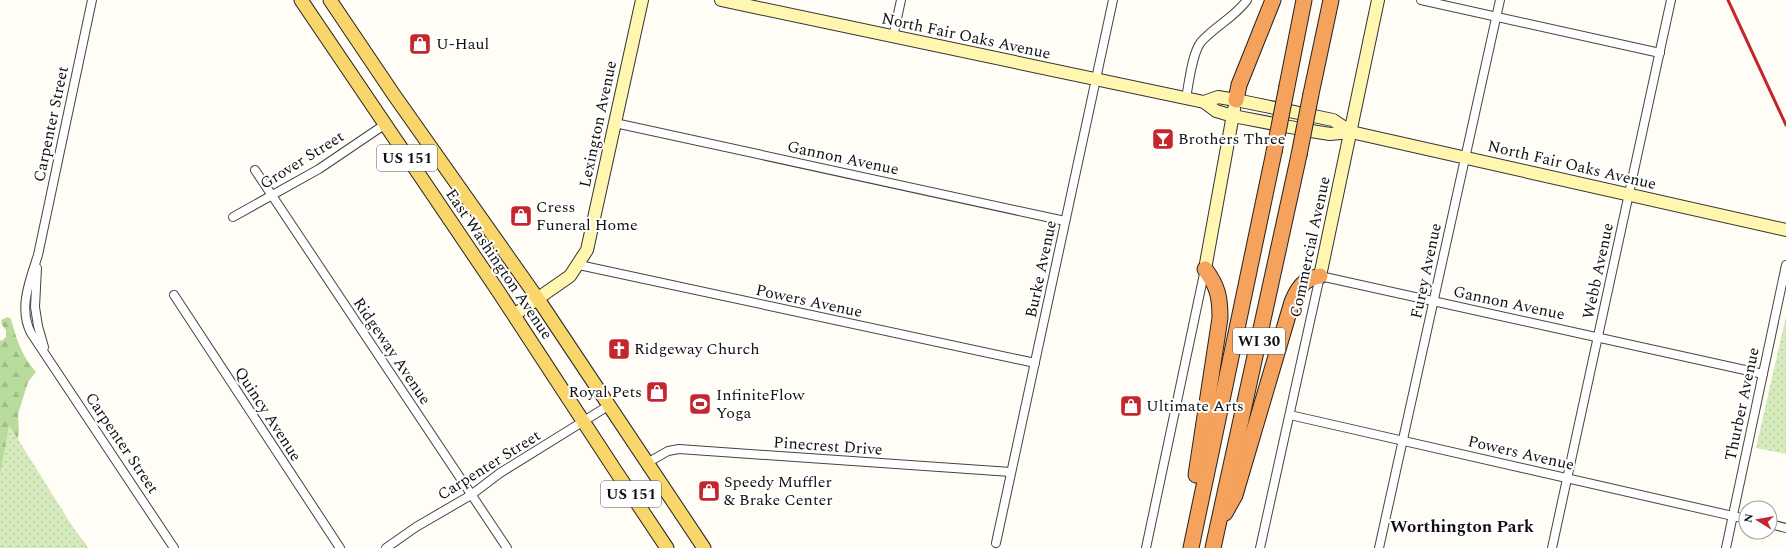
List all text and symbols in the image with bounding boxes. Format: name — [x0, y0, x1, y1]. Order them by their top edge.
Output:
street label: North Fair Oaks Avenue — [879, 6, 1053, 66]
shop icon: U-Haul — [407, 31, 433, 57]
place label: U-Haul — [436, 32, 489, 56]
street label: Lexington Avenue — [573, 58, 623, 190]
street label: Carpenter Street — [27, 64, 75, 184]
street label: Grover Street — [255, 124, 349, 195]
bar icon: Brothers Three — [1150, 126, 1176, 152]
place label: Brothers Three — [1178, 127, 1285, 151]
street label: Gannon Avenue — [785, 134, 901, 182]
street label: North Fair Oaks Avenue — [1485, 134, 1659, 196]
road number: US 151 — [377, 145, 437, 171]
street label: Commercial Avenue — [1283, 174, 1337, 320]
street label: East Washington Avenue — [439, 184, 559, 344]
place label: Cress Funeral Home — [536, 195, 638, 237]
shop icon: Cress Funeral Home — [508, 203, 534, 229]
street label: Burke Avenue — [1019, 218, 1063, 320]
street label: Furey Avenue — [1404, 221, 1448, 321]
street label: Webb Avenue — [1576, 221, 1620, 321]
street label: Powers Avenue — [753, 278, 865, 324]
street label: Gannon Avenue — [1451, 279, 1567, 327]
street label: Ridgeway Avenue — [347, 292, 437, 410]
road number: WI 30 — [1233, 328, 1285, 354]
church icon: Ridgeway Church — [606, 336, 632, 362]
place label: Ridgeway Church — [634, 337, 760, 361]
street label: Thurber Avenue — [1718, 345, 1766, 463]
street label: Quincy Avenue — [228, 362, 308, 466]
shop icon: Royal Pets — [644, 379, 670, 405]
place label: Royal Pets — [568, 380, 642, 404]
place label: InfiniteFlow Yoga — [716, 383, 805, 425]
street label: Carpenter Street — [79, 387, 165, 499]
sports icon: InfiniteFlow Yoga — [687, 391, 713, 417]
shop icon: Ultimate Arts — [1118, 393, 1144, 419]
place label: Ultimate Arts — [1146, 394, 1244, 418]
street label: Carpenter Street — [433, 423, 546, 506]
street label: Powers Avenue — [1465, 429, 1577, 477]
street label: Pinecrest Drive — [772, 430, 884, 462]
place label: Speedy Muffler & Brake Center — [724, 470, 833, 512]
shop icon: Speedy Muffler & Brake Center — [696, 478, 722, 504]
road number: US 151 — [601, 481, 661, 507]
north arrow — [1738, 500, 1778, 540]
text: N — [1739, 512, 1758, 524]
district label: Worthington Park — [1390, 514, 1535, 540]

